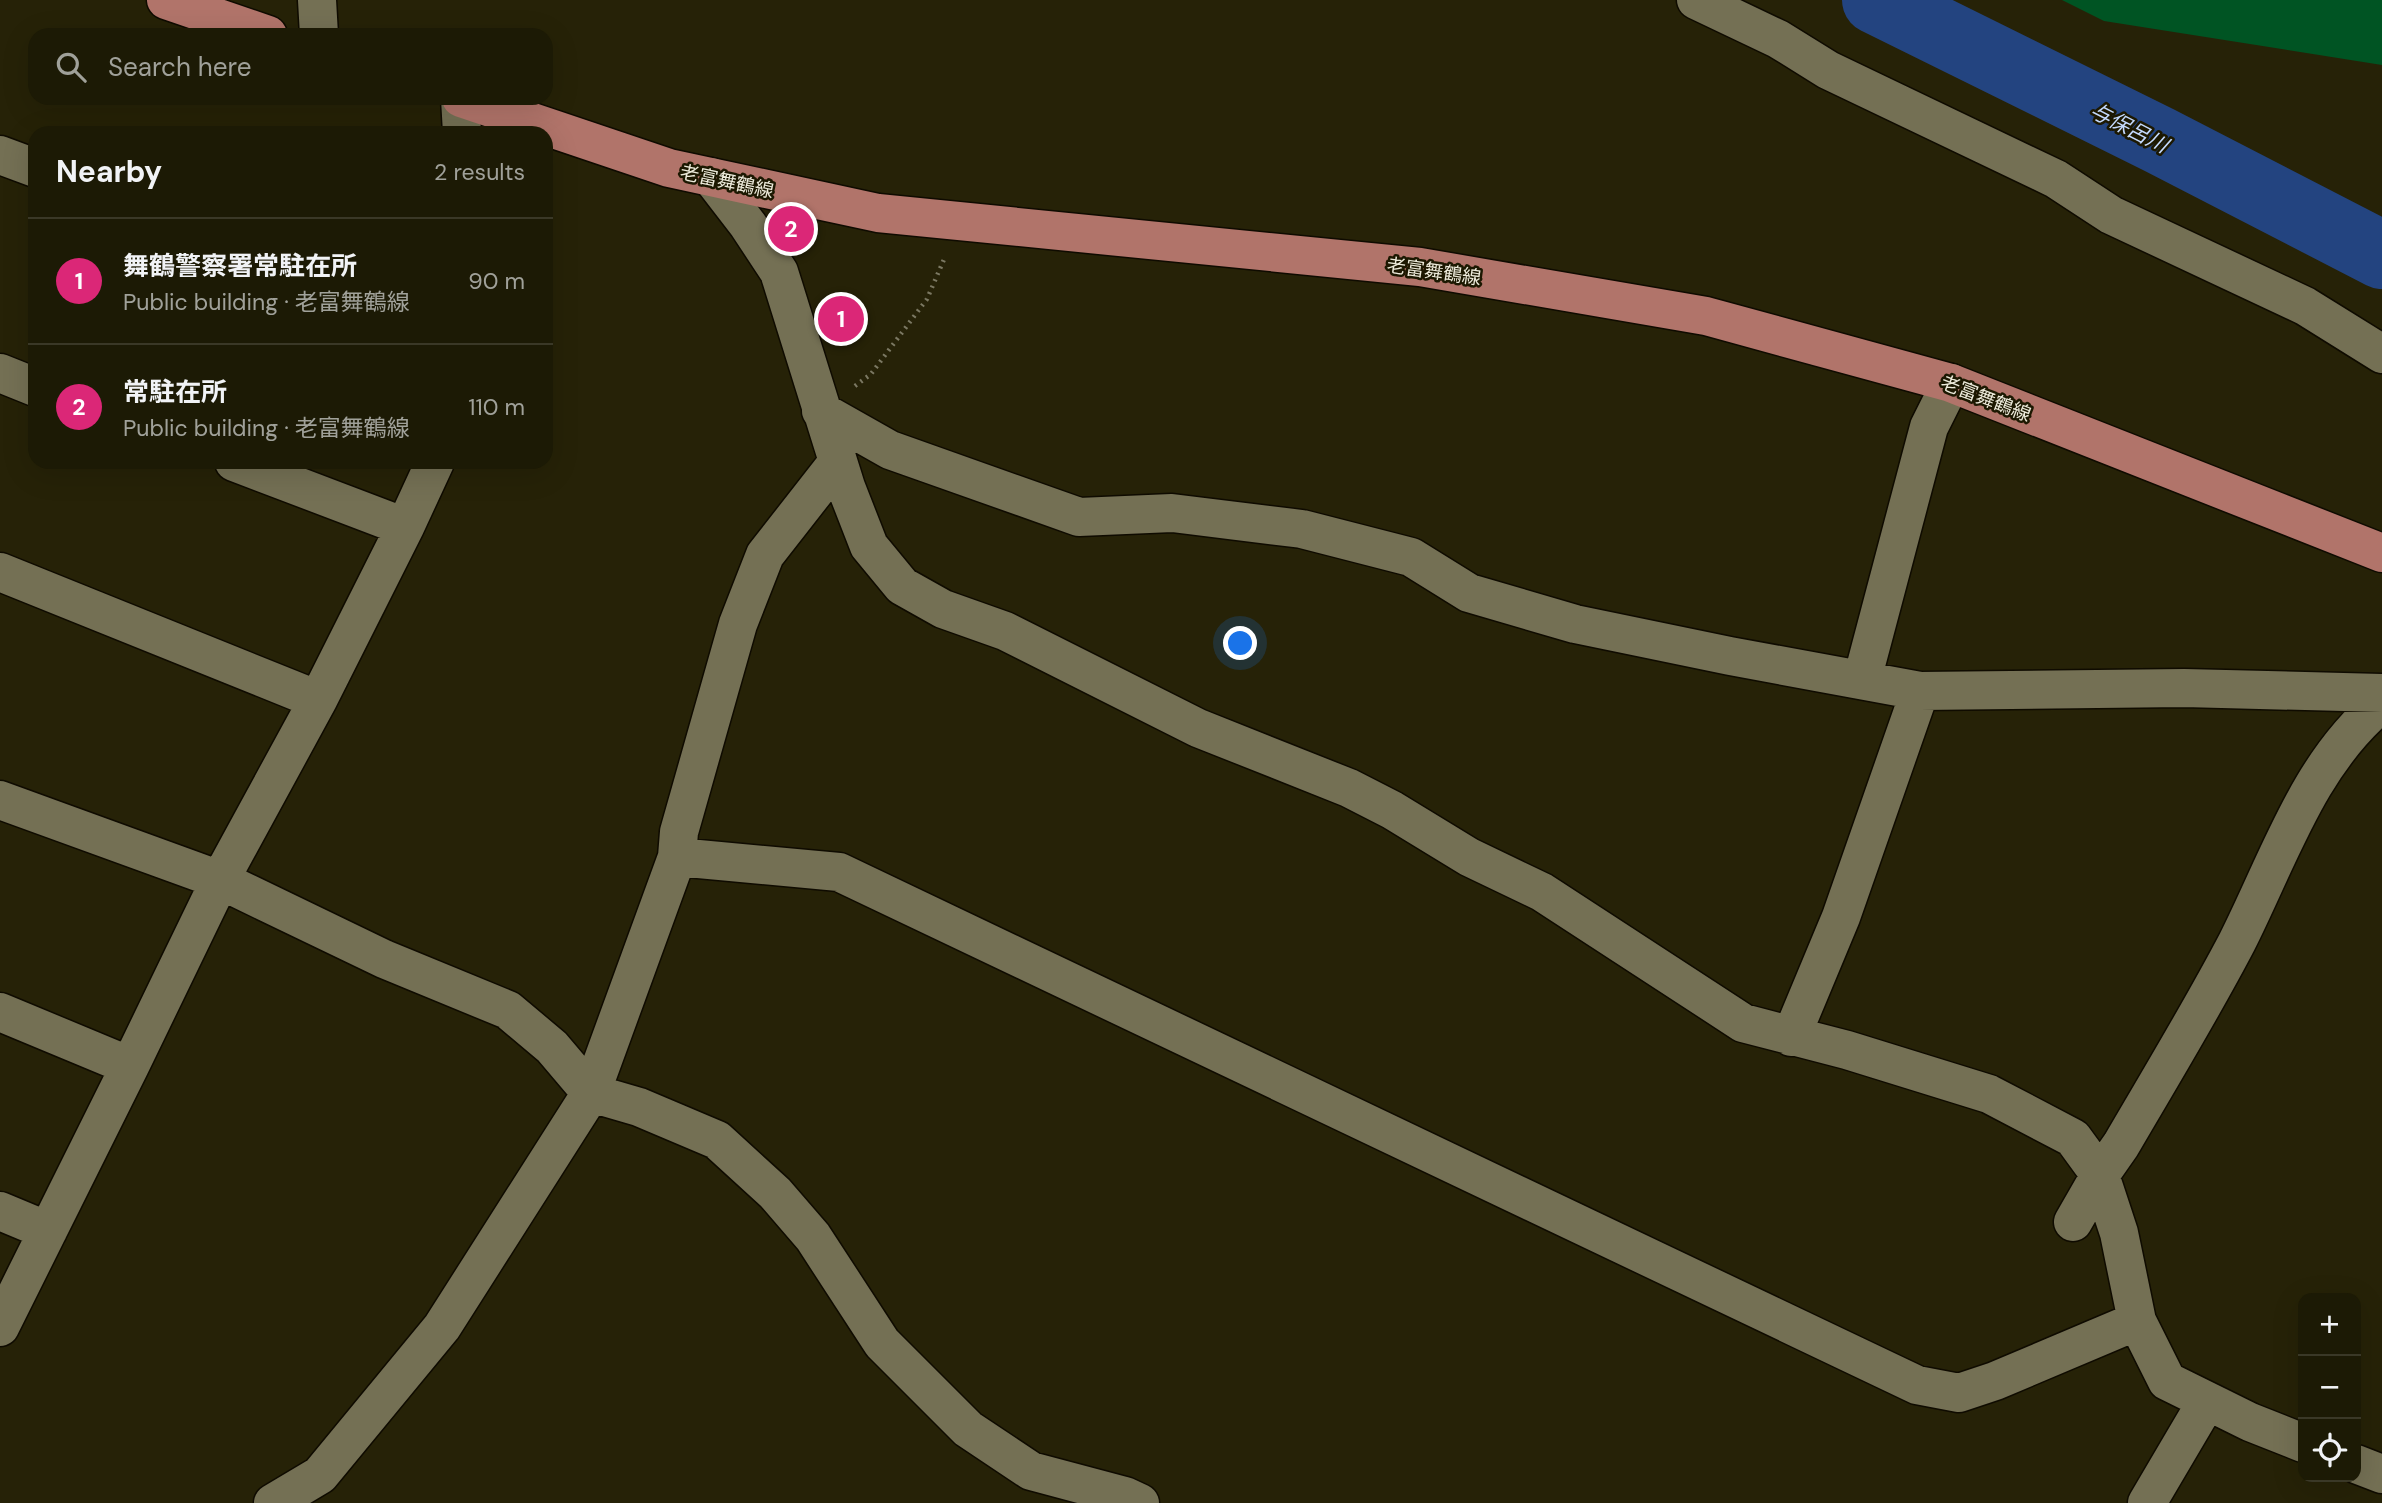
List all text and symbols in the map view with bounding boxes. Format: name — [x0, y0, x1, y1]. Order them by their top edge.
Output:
search box — [28, 28, 553, 105]
icon: search — [52, 48, 90, 86]
text: Search here — [108, 50, 251, 84]
water label: 与保呂川 — [2085, 96, 2175, 160]
text: Nearby — [56, 152, 162, 191]
text: 2 results — [434, 157, 525, 187]
street label: 老富舞鶴線 — [678, 159, 776, 204]
pin: 2 — [768, 203, 814, 255]
text: 舞鶴警察署常駐在所 — [123, 249, 357, 283]
street label: 老富舞鶴線 — [1385, 253, 1483, 290]
text: 1 — [75, 266, 83, 296]
text: 90 m — [468, 266, 525, 296]
text: Public building · 老富舞鶴線 — [123, 287, 410, 317]
pin: 1 — [818, 293, 864, 345]
street label: 老富舞鶴線 — [1937, 370, 2035, 427]
text: 常駐在所 — [123, 375, 227, 409]
text: 2 — [72, 392, 86, 422]
text: 110 m — [468, 392, 525, 422]
text: Public building · 老富舞鶴線 — [123, 413, 410, 443]
your location — [1223, 626, 1257, 660]
map controls — [2298, 1293, 2361, 1482]
button: + — [2298, 1293, 2361, 1356]
button: − — [2298, 1356, 2361, 1419]
button: locate — [2298, 1419, 2361, 1482]

